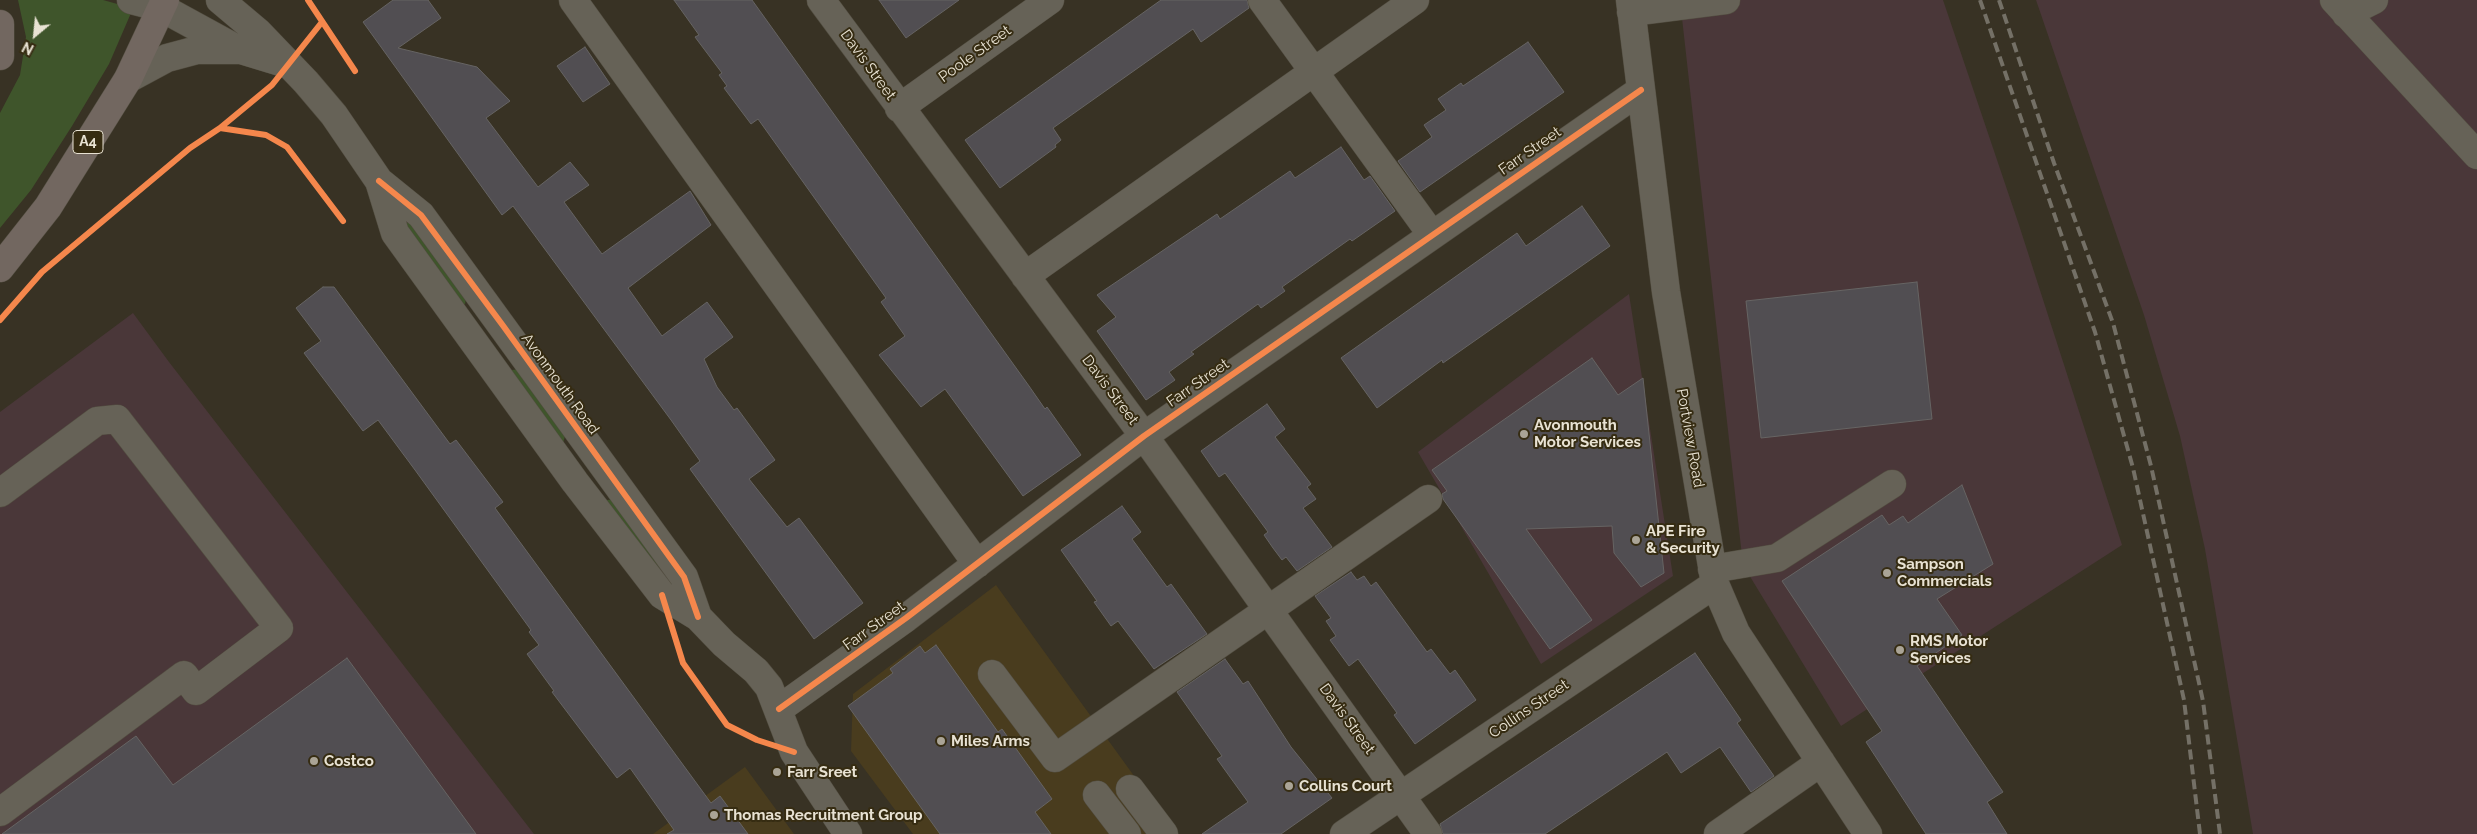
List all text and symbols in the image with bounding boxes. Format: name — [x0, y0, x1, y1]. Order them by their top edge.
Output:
north arrow — [10, 10, 60, 60]
street label: Poole Street — [935, 22, 1015, 86]
street label: Davis Street — [836, 26, 900, 104]
text: N — [19, 39, 36, 58]
street label: Farr Street — [1495, 123, 1565, 179]
road number: A4 — [73, 130, 103, 154]
street label: Avonmouth Road — [517, 330, 603, 438]
street label: Davis Street — [1078, 352, 1142, 428]
street label: Farr Street — [1163, 355, 1233, 411]
street label: Portview Road — [1672, 387, 1708, 489]
place label: Avonmouth Motor Services — [1534, 416, 1641, 451]
marker: Avonmouth Motor Services — [1518, 428, 1530, 440]
place label: APE Fire & Security — [1646, 522, 1720, 557]
marker: APE Fire & Security — [1630, 534, 1642, 546]
place label: Sampson Commercials — [1897, 555, 1992, 590]
marker: Sampson Commercials — [1881, 567, 1893, 579]
street label: Farr Street — [840, 598, 908, 654]
place label: RMS Motor Services — [1910, 632, 1988, 667]
marker: RMS Motor Services — [1894, 644, 1906, 656]
street label: Collins Street — [1486, 676, 1572, 742]
street label: Davis Street — [1315, 680, 1379, 758]
place label: Miles Arms — [951, 732, 1030, 750]
marker: Miles Arms — [935, 735, 947, 747]
place label: Costco — [324, 752, 374, 770]
marker: Costco — [308, 755, 320, 767]
place label: Farr Sreet — [787, 763, 857, 781]
marker: Farr Sreet — [771, 766, 783, 778]
place label: Collins Court — [1299, 777, 1392, 795]
marker: Collins Court — [1283, 780, 1295, 792]
place label: Thomas Recruitment Group — [724, 806, 923, 824]
marker: Thomas Recruitment Group — [708, 809, 720, 821]

